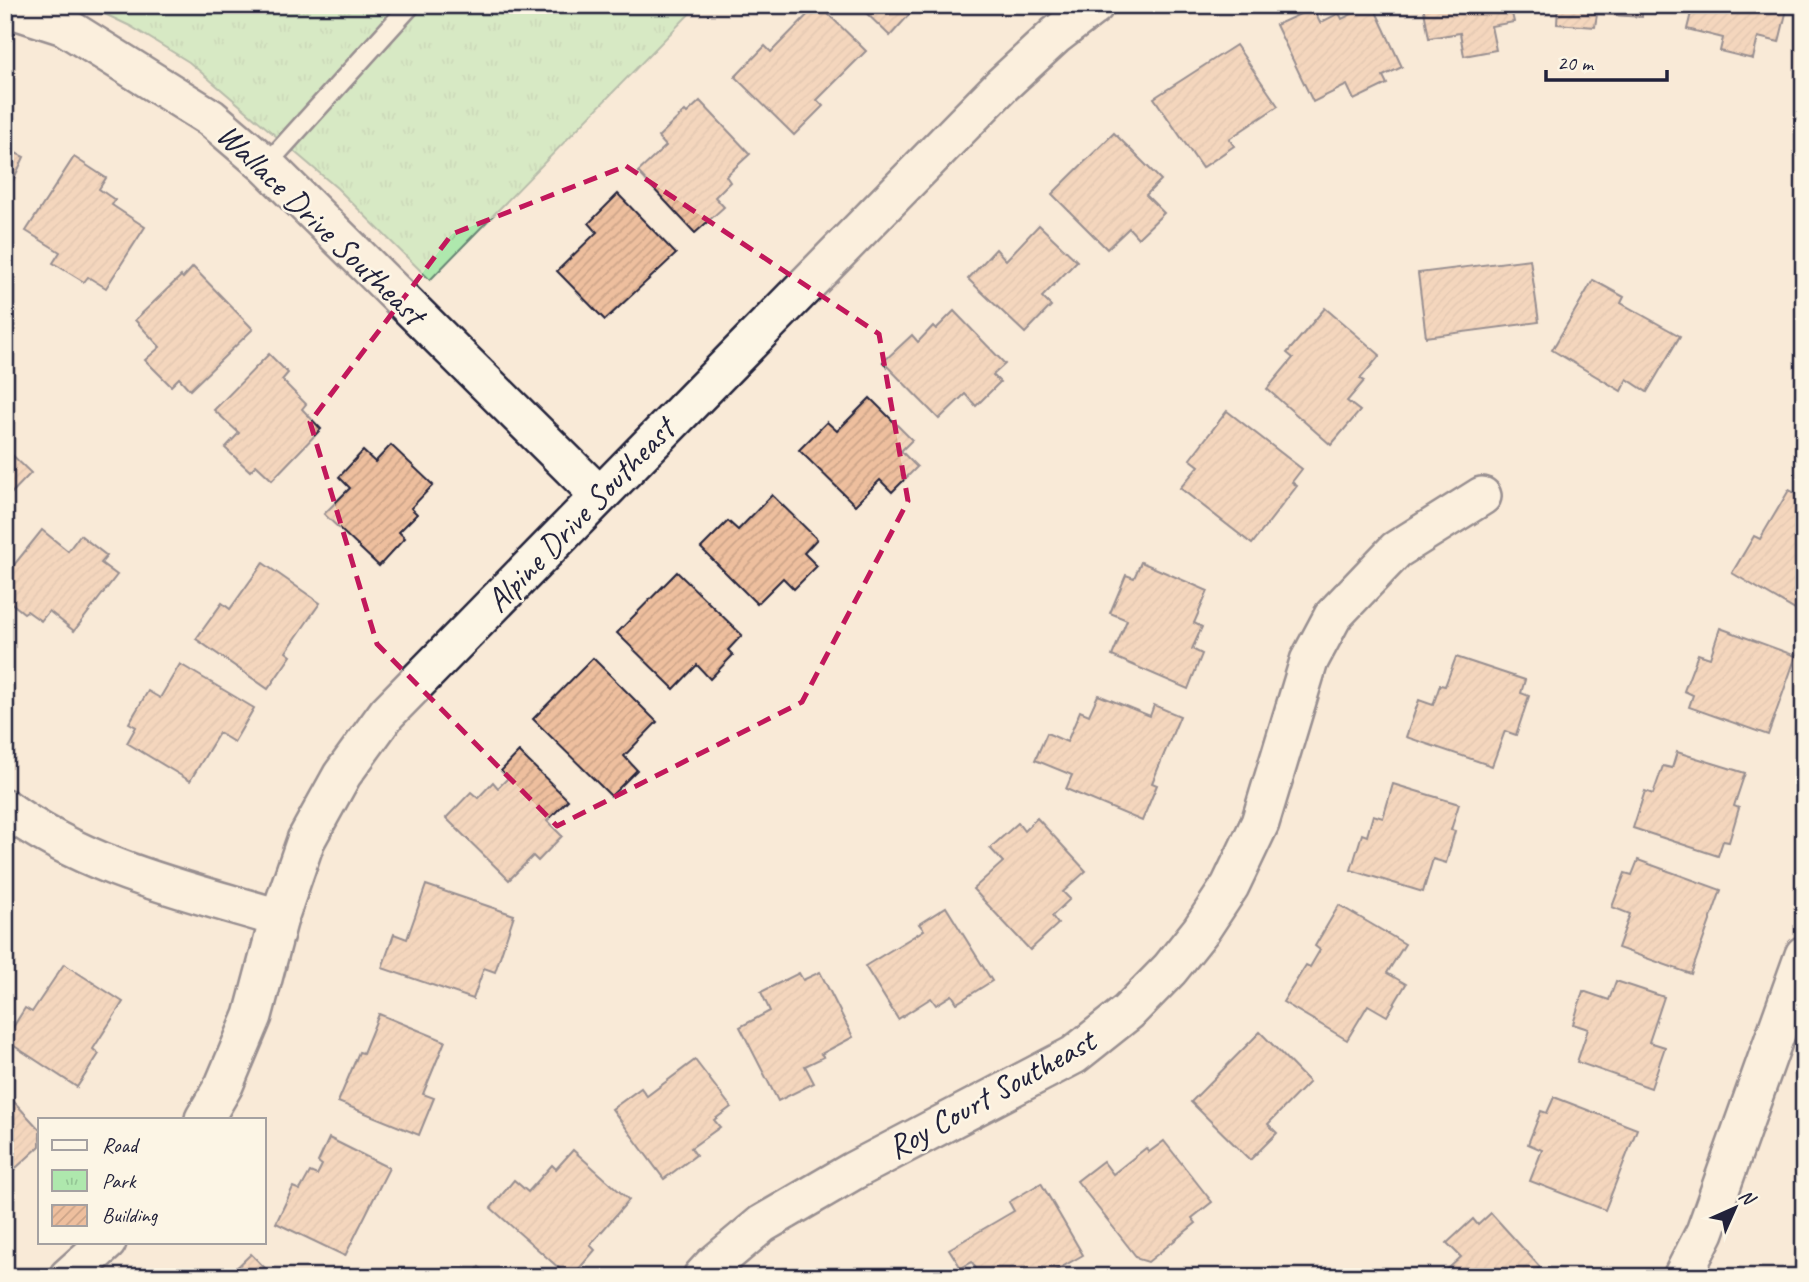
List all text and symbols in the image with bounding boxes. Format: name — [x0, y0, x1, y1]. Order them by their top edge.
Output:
scale bar — [1546, 38, 1667, 82]
text: 20 m — [1557, 50, 1595, 76]
street label: Wallace Drive Southeast — [208, 114, 437, 337]
street label: Alpine Drive Southeast — [477, 406, 686, 621]
street label: Roy Court Southeast — [880, 1018, 1105, 1168]
legend — [38, 1118, 266, 1244]
text: Road — [102, 1132, 141, 1158]
text: Park — [102, 1168, 137, 1194]
north arrow — [1700, 1174, 1770, 1244]
text: N — [1734, 1184, 1761, 1212]
text: Building — [102, 1202, 159, 1228]

